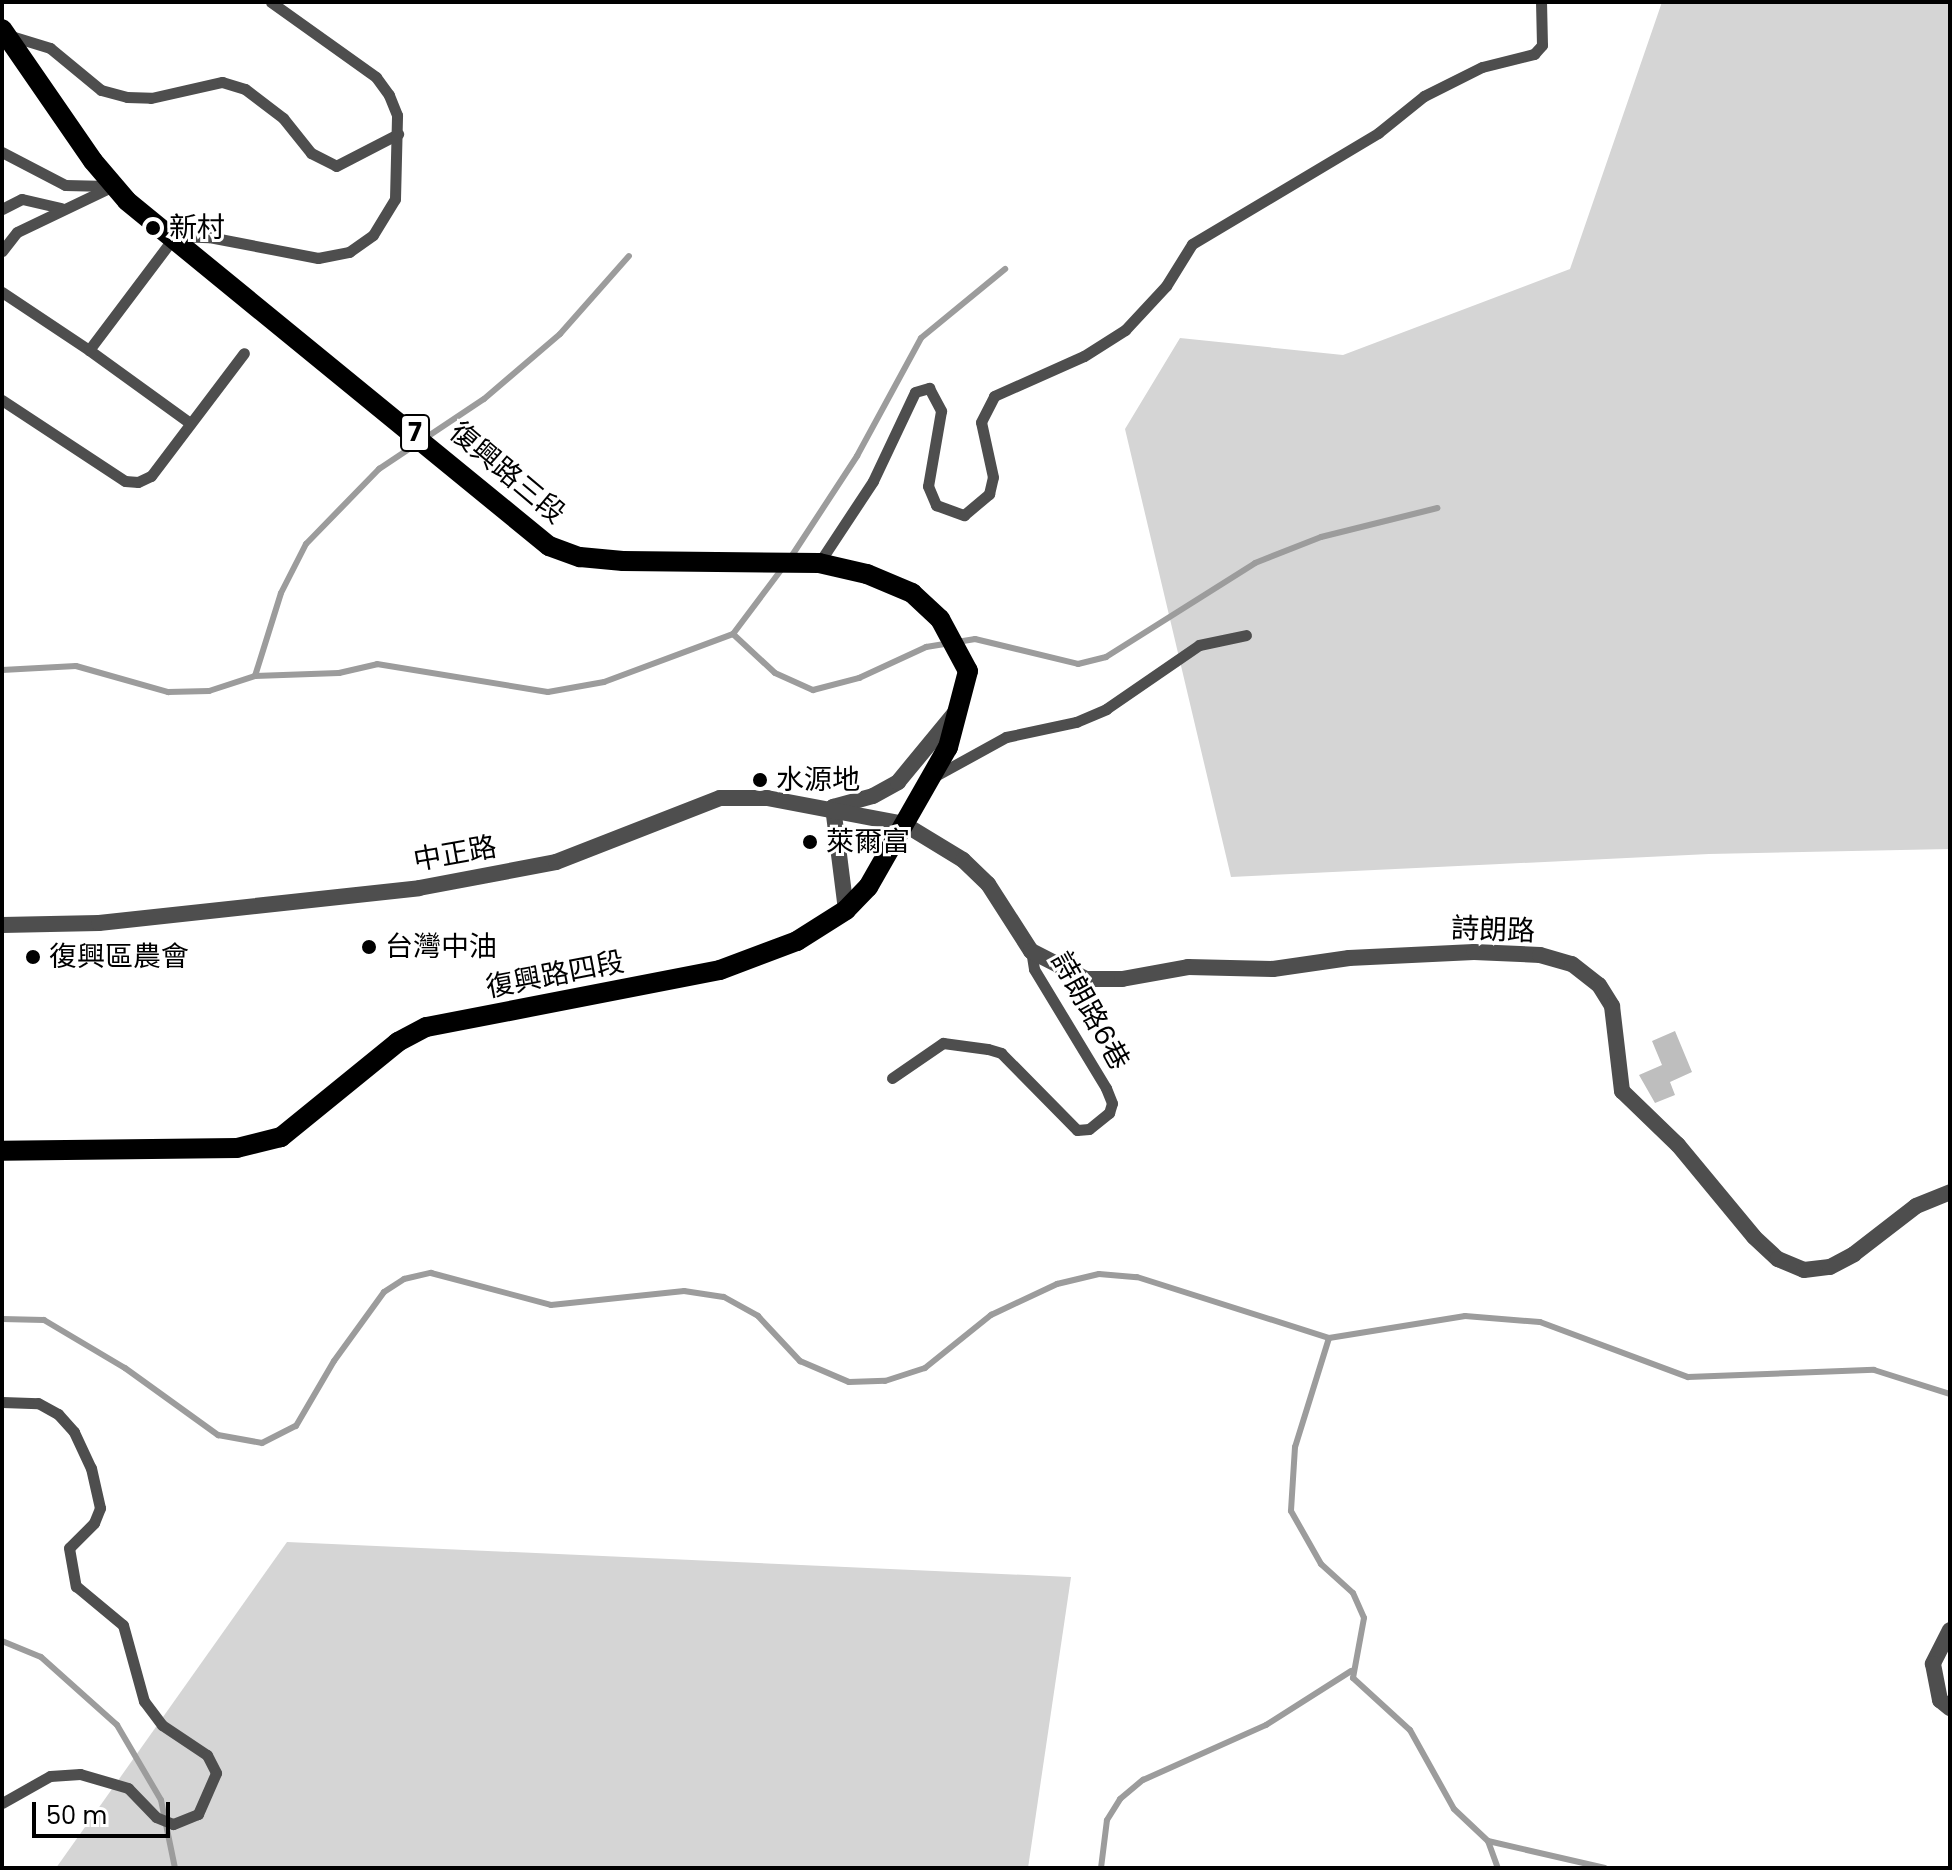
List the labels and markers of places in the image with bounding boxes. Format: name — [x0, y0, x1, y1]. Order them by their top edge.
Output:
place label: 新村 — [169, 211, 225, 245]
marker: 新村 — [144, 219, 162, 237]
place label: 水源地 — [776, 763, 860, 797]
marker: 水源地 — [751, 771, 769, 789]
place label: 萊爾富 — [826, 825, 910, 859]
marker: 萊爾富 — [801, 833, 819, 851]
place label: 台灣中油 — [385, 930, 497, 964]
marker: 台灣中油 — [360, 938, 378, 956]
place label: 復興區農會 — [49, 940, 189, 974]
marker: 復興區農會 — [24, 948, 42, 966]

